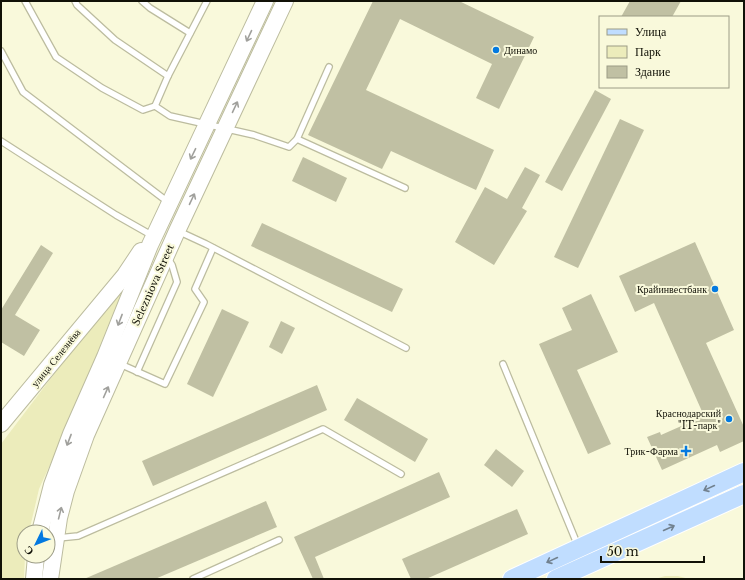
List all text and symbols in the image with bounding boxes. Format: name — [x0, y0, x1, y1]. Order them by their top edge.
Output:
legend — [599, 16, 729, 88]
text: Улица — [635, 24, 667, 39]
one-way arrow — [245, 30, 252, 42]
place label: Динамо — [504, 44, 537, 57]
text: Парк — [635, 44, 661, 59]
marker: Динамо — [491, 45, 501, 55]
text: Здание — [635, 64, 670, 79]
one-way arrow — [232, 101, 239, 113]
one-way arrow — [189, 148, 196, 160]
one-way arrow — [189, 194, 196, 206]
street label: Selezniova Street — [129, 242, 177, 328]
place label: Крайинвестбанк — [637, 283, 707, 296]
marker: Крайинвестбанк — [710, 284, 720, 294]
one-way arrow — [116, 314, 123, 326]
street label: улица Селезнёва — [29, 326, 84, 390]
one-way arrow — [103, 386, 110, 398]
place label: Краснодарский "IT-парк" — [656, 407, 722, 432]
marker: Краснодарский "IT-парк" — [724, 414, 734, 424]
one-way arrow — [64, 433, 72, 445]
place label: Трик-Фарма — [625, 445, 679, 458]
marker: Трик-Фарма — [681, 446, 691, 456]
one-way arrow — [703, 485, 715, 492]
one-way arrow — [57, 507, 64, 520]
north arrow — [16, 524, 56, 564]
one-way arrow — [662, 524, 674, 532]
scale bar — [601, 538, 704, 564]
text: С — [21, 543, 37, 559]
text: 50 m — [607, 544, 639, 559]
one-way arrow — [547, 557, 559, 564]

